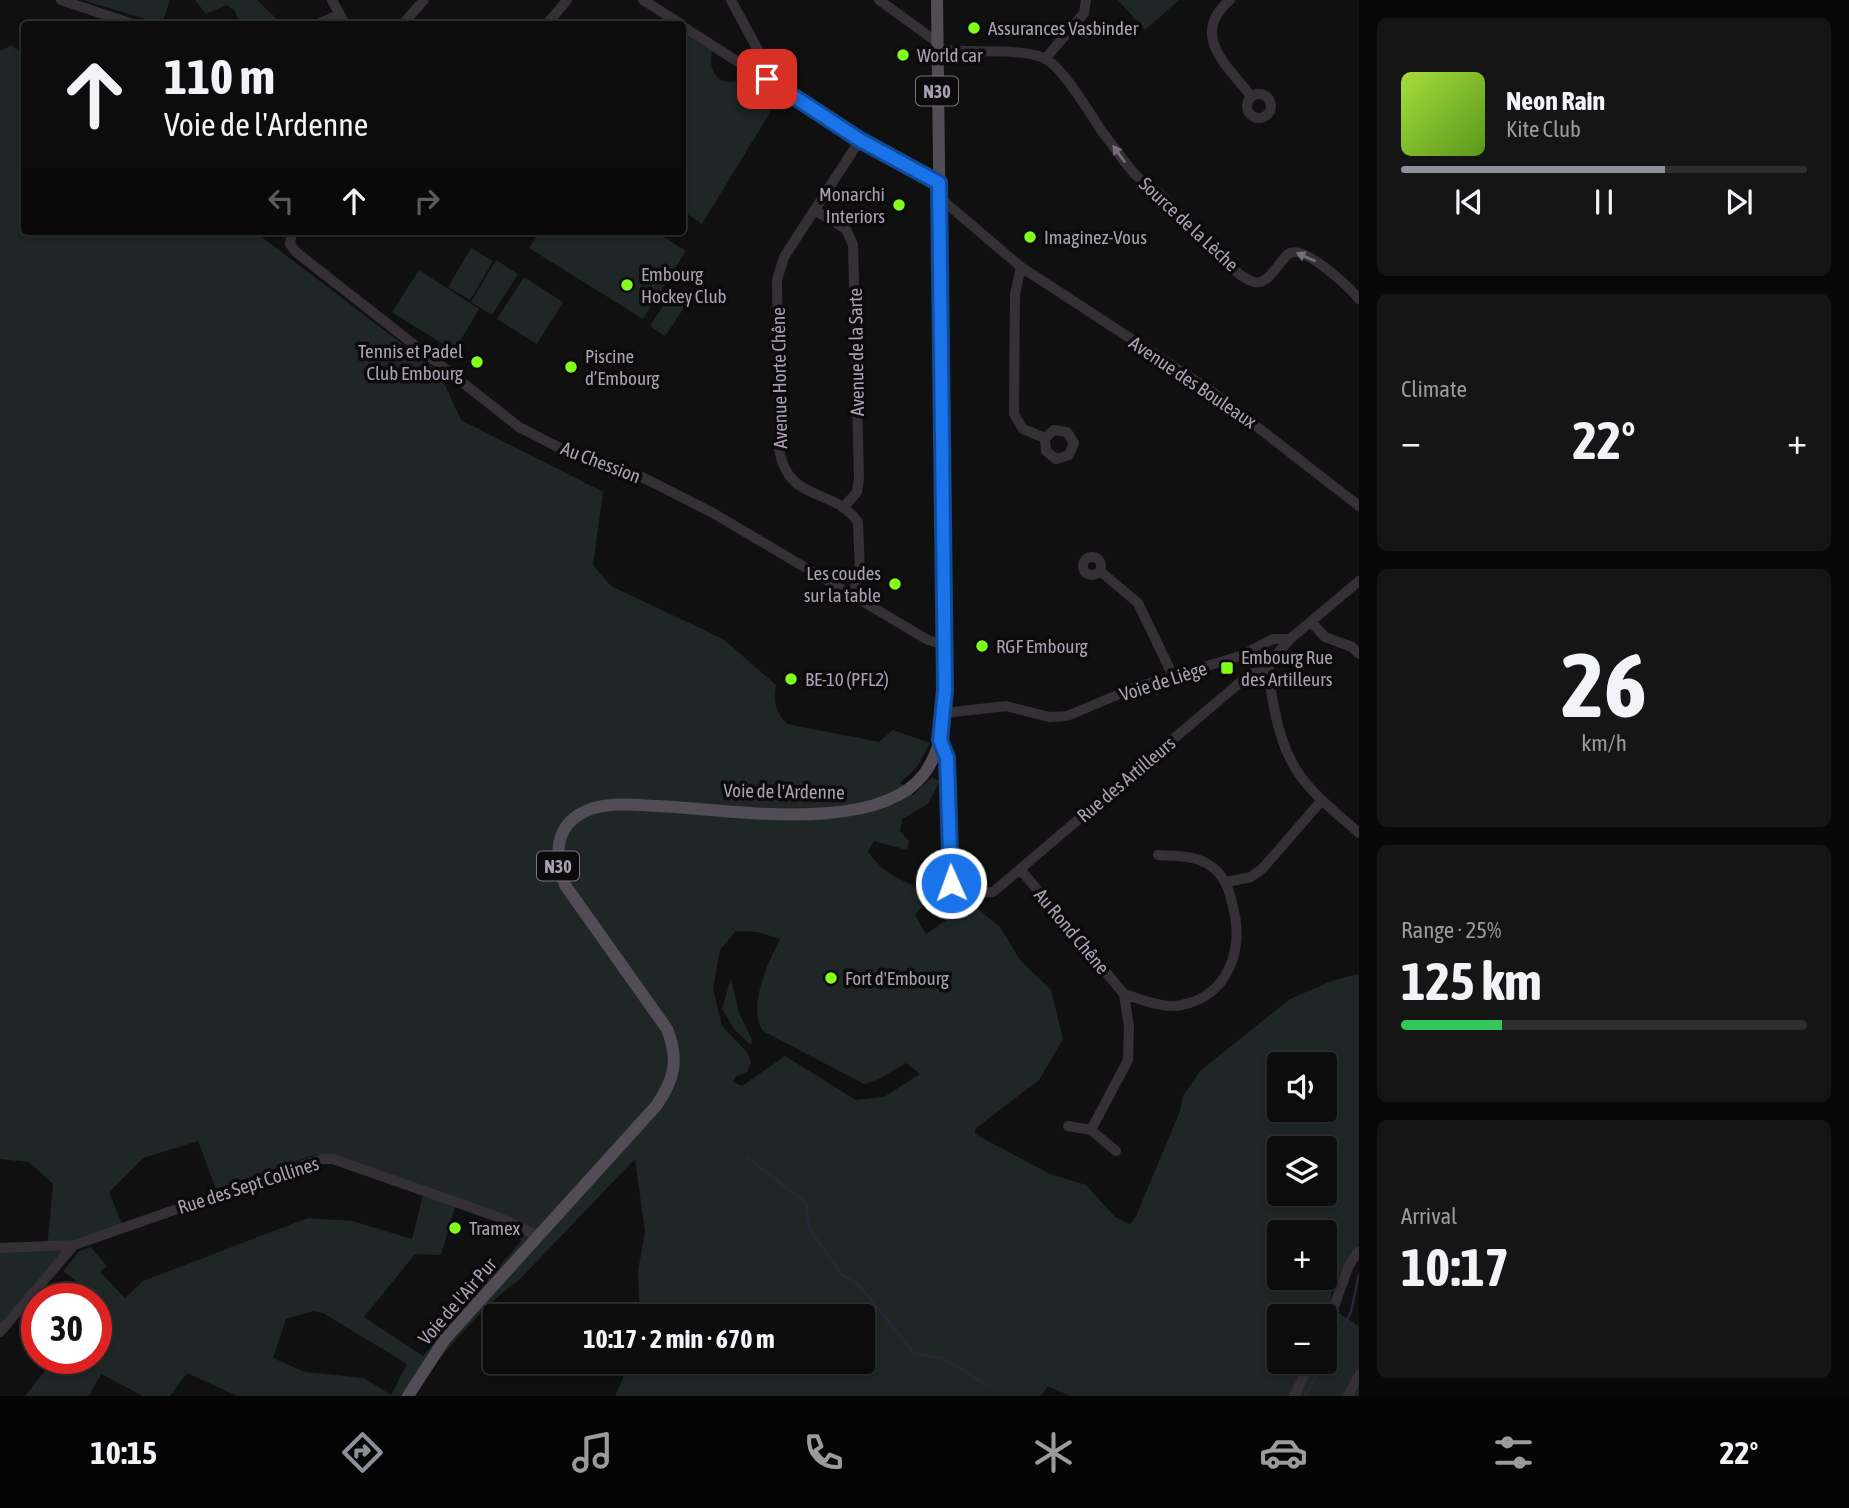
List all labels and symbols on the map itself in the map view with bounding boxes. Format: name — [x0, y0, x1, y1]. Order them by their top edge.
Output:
place label: Assurances Vasbinder — [988, 17, 1139, 39]
marker: Assurances Vasbinder — [966, 20, 982, 36]
place label: World car — [917, 44, 983, 66]
marker: World car — [895, 47, 911, 63]
pin — [737, 49, 797, 109]
road number: N30 — [916, 76, 958, 106]
one-way arrow — [1112, 145, 1126, 163]
street label: Source de la Lèche — [1135, 173, 1243, 275]
place label: Monarchi Interiors — [819, 183, 885, 227]
marker: Monarchi Interiors — [891, 197, 907, 213]
place label: Imaginez-Vous — [1044, 226, 1147, 248]
marker: Imaginez-Vous — [1022, 229, 1038, 245]
one-way arrow — [1296, 251, 1316, 263]
place label: Embourg Hockey Club — [641, 263, 727, 307]
marker: Embourg Hockey Club — [619, 277, 635, 293]
street label: Avenue de la Sarte — [844, 288, 868, 416]
street label: Avenue Horte Chêne — [767, 307, 791, 449]
street label: Avenue des Bouleaux — [1125, 331, 1261, 433]
place label: Tennis et Padel Club Embourg — [358, 340, 464, 384]
place label: Piscine d’Embourg — [585, 345, 660, 389]
marker: Tennis et Padel Club Embourg — [469, 354, 485, 370]
marker: Piscine d’Embourg — [563, 359, 579, 375]
street label: Au Chession — [558, 437, 644, 487]
place label: Les coudes sur la table — [804, 562, 881, 606]
marker: Les coudes sur la table — [887, 576, 903, 592]
place label: RGF Embourg — [996, 635, 1089, 657]
marker: RGF Embourg — [974, 638, 990, 654]
place label: Embourg Rue des Artilleurs — [1241, 646, 1333, 690]
street label: Voie de Liège — [1117, 657, 1209, 705]
marker: Embourg Rue des Artilleurs — [1219, 660, 1235, 676]
place label: BE-10 (PFL2) — [805, 668, 889, 690]
marker: BE-10 (PFL2) — [783, 671, 799, 687]
street label: Rue des Artilleurs — [1072, 731, 1180, 826]
street label: Voie de l'Ardenne — [723, 779, 845, 803]
position arrow — [914, 846, 988, 920]
road number: N30 — [537, 852, 579, 880]
street label: Au Rond Chêne — [1030, 884, 1114, 978]
place label: Fort d'Embourg — [845, 967, 950, 989]
marker: Fort d'Embourg — [823, 970, 839, 986]
street label: Rue des Sept Collines — [175, 1152, 322, 1218]
place label: Tramex — [469, 1217, 520, 1239]
marker: Tramex — [447, 1220, 463, 1236]
street label: Voie de l'Air Pur — [413, 1253, 501, 1349]
speed limit sign: 30 — [21, 1283, 112, 1374]

